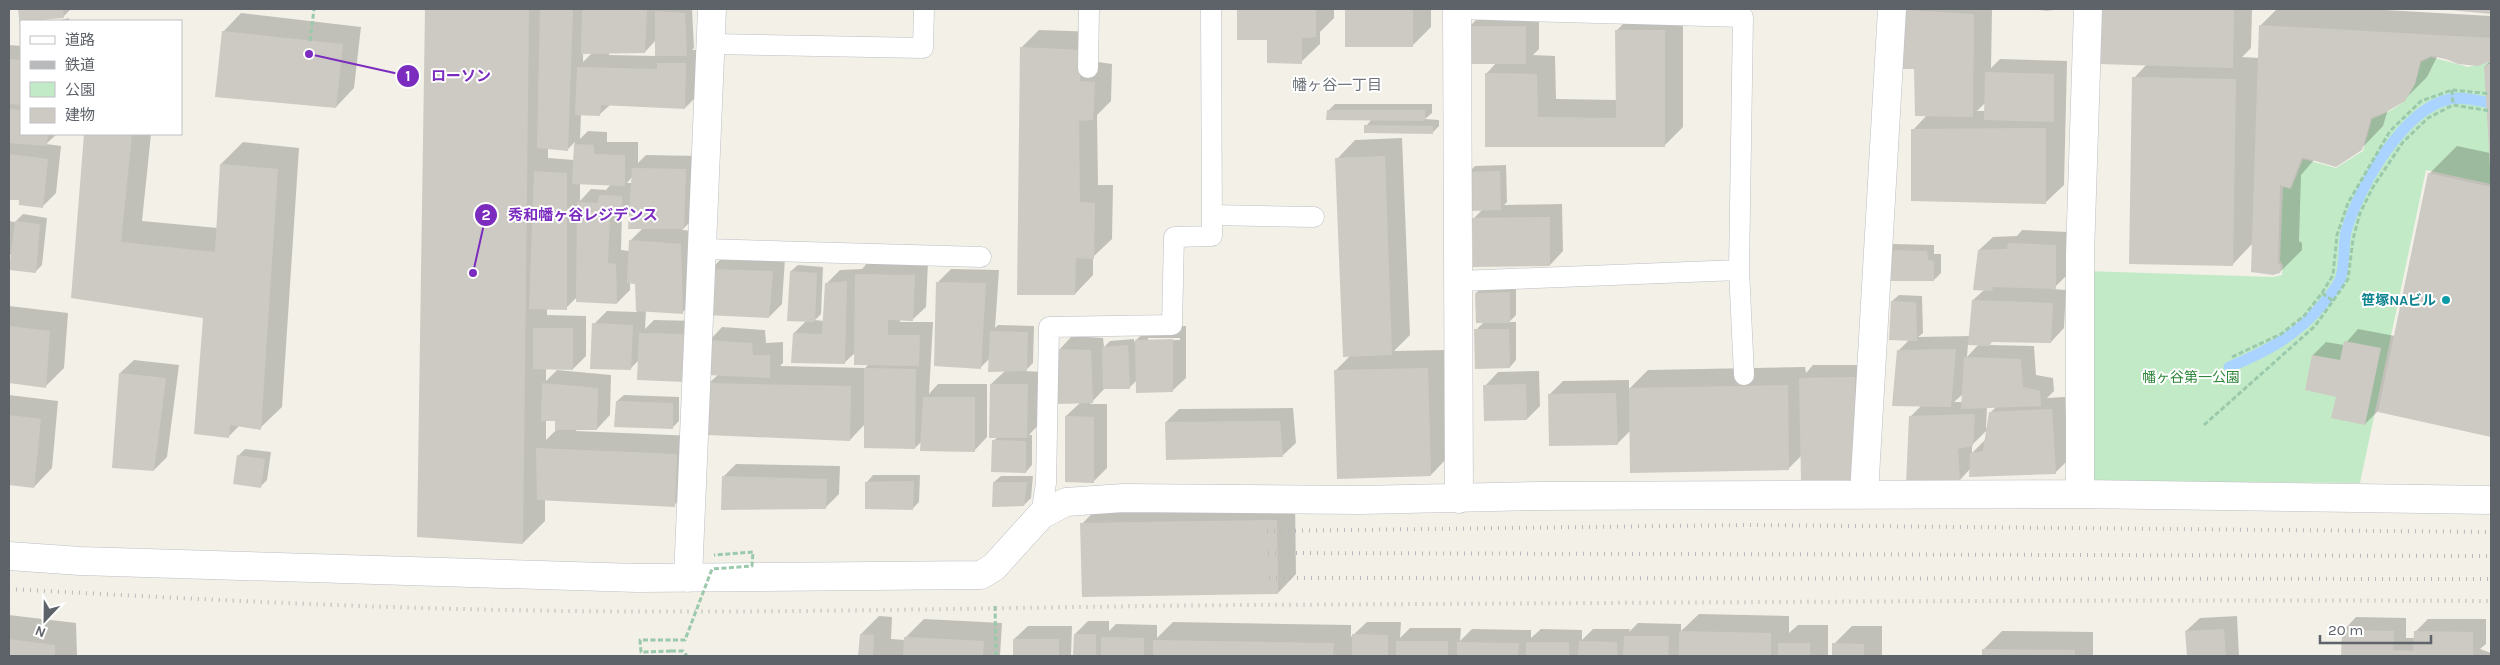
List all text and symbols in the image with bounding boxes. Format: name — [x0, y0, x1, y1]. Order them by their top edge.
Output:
legend — [20, 20, 182, 135]
text: 道路 — [65, 31, 95, 49]
text: 鉄道 — [65, 56, 95, 74]
callout: ローソン — [396, 61, 501, 91]
text: 1 — [405, 67, 411, 85]
text: ローソン — [431, 67, 491, 85]
district label: 幡ヶ谷一丁目 — [1292, 76, 1382, 94]
text: 公園 — [65, 81, 95, 99]
text: 建物 — [65, 106, 95, 124]
callout: 秀和幡ヶ谷レジデンス — [473, 200, 668, 230]
text: 2 — [481, 206, 491, 224]
text: 秀和幡ヶ谷レジデンス — [508, 206, 658, 224]
place label: 笹塚NAビル — [2361, 292, 2436, 309]
marker: 笹塚NAビル — [2440, 294, 2452, 306]
park label: 幡ヶ谷第一公園 — [2142, 369, 2240, 386]
north arrow — [20, 595, 70, 645]
scale bar — [2320, 612, 2431, 644]
text: 20 m — [2328, 621, 2363, 639]
text: N — [32, 622, 48, 641]

